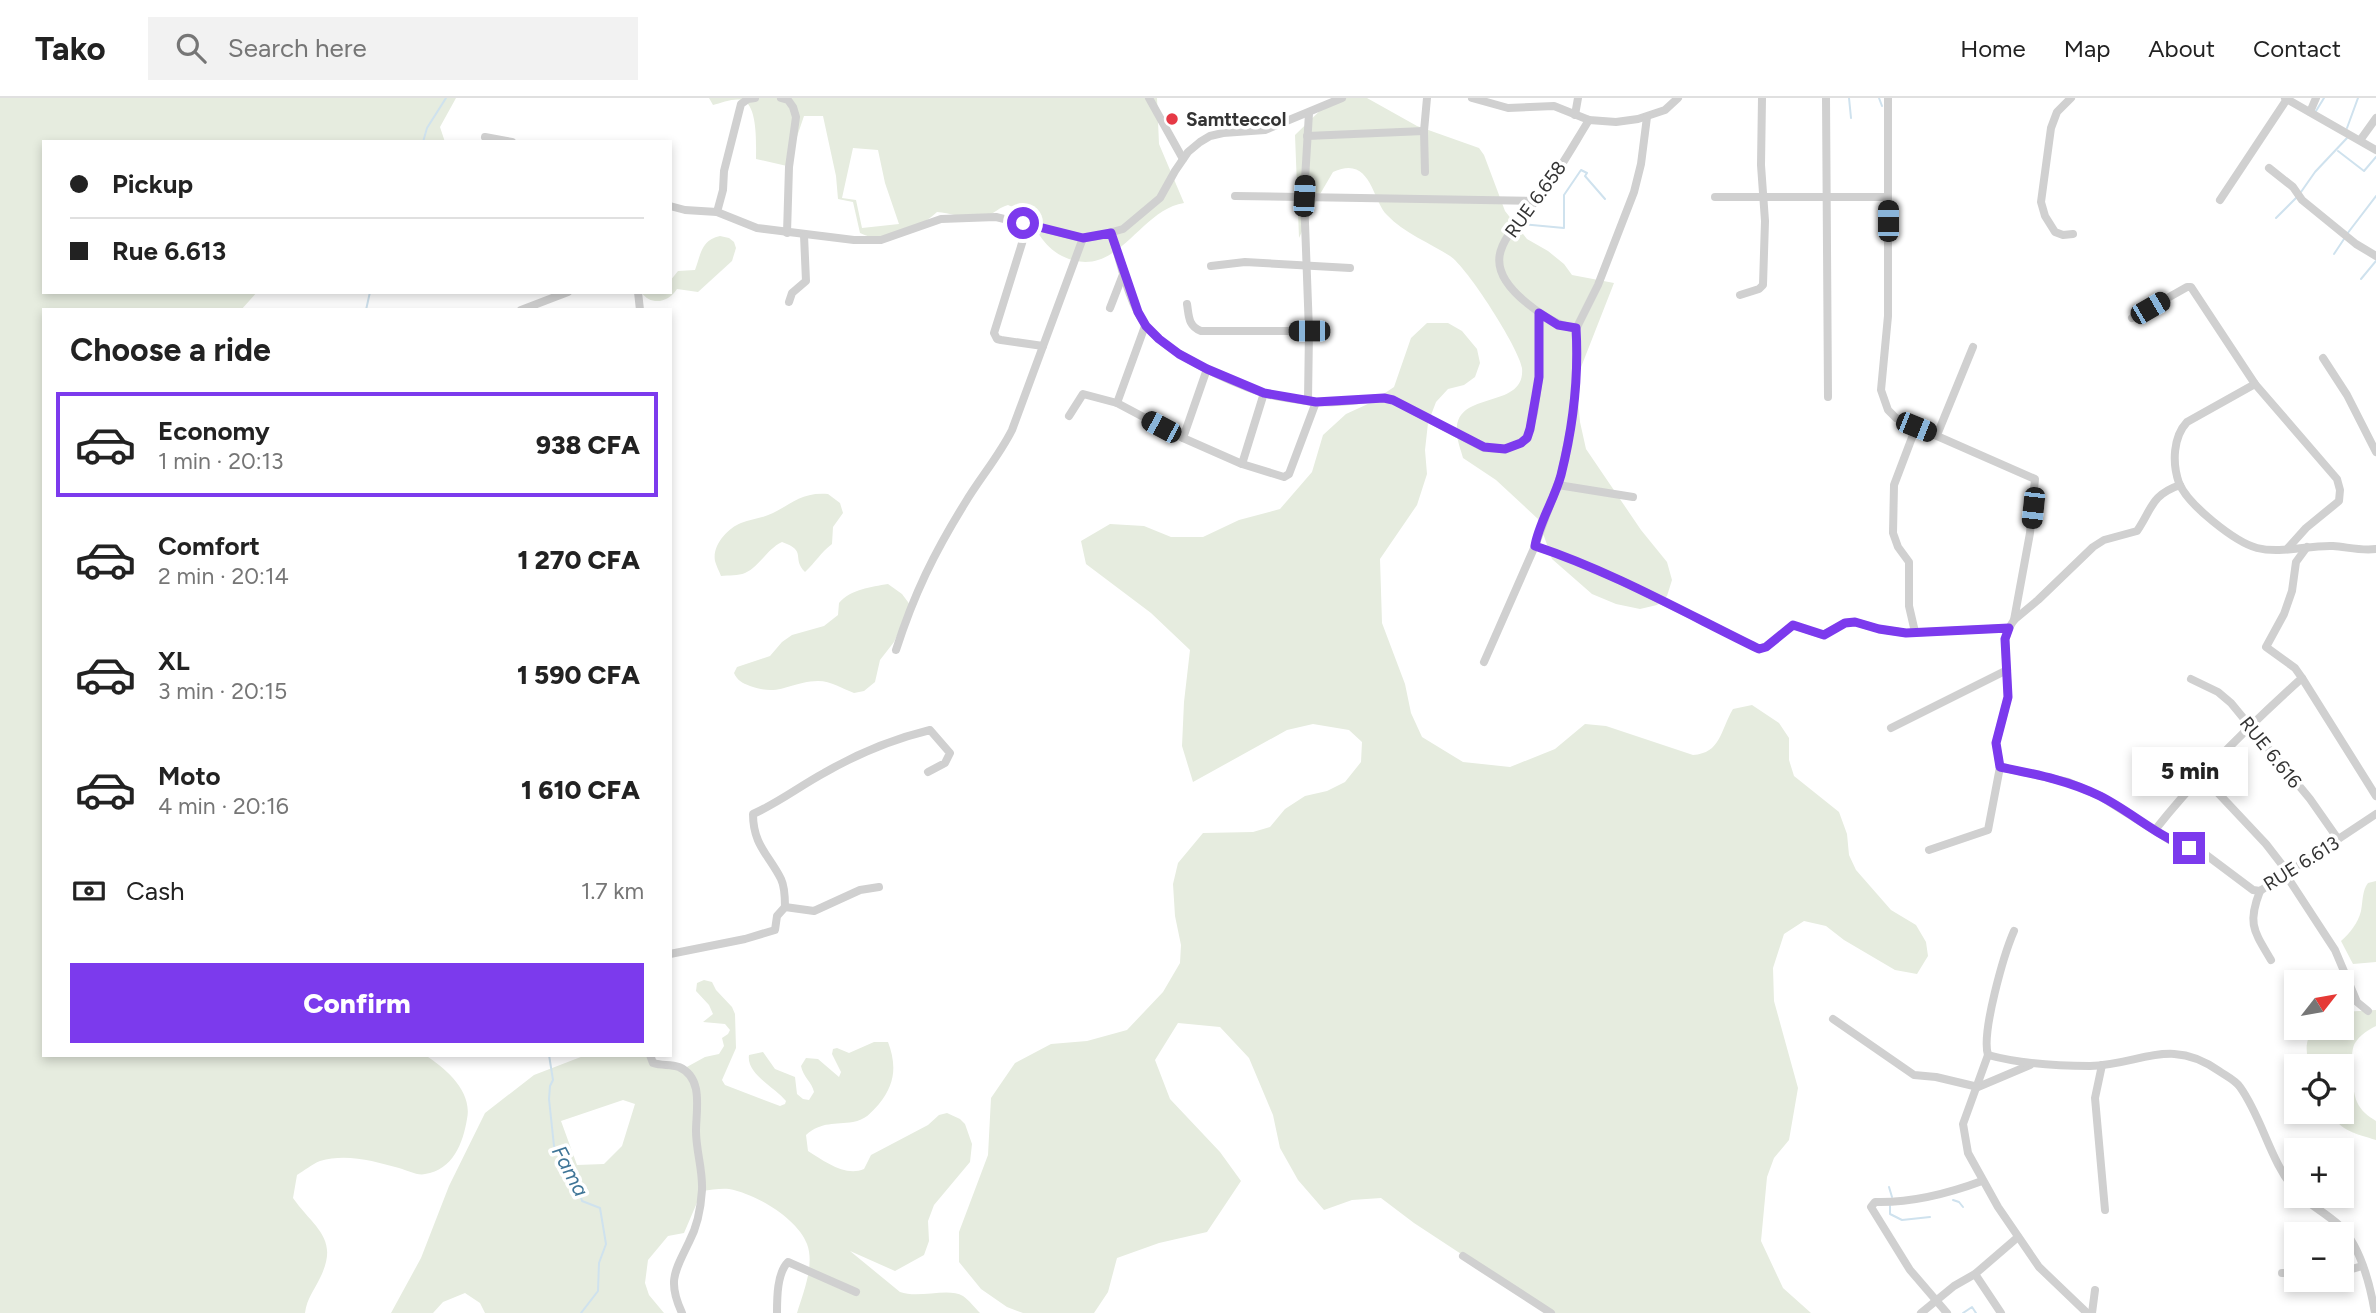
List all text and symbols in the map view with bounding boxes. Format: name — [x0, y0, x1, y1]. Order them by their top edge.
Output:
search box — [148, 17, 638, 80]
text: Tako — [35, 29, 106, 68]
icon: search — [172, 29, 210, 67]
text: Search here — [228, 32, 367, 64]
text: Home — [1960, 34, 2026, 63]
text: Map — [2064, 34, 2110, 63]
text: About — [2148, 34, 2215, 63]
text: Contact — [2253, 34, 2341, 63]
place label: Samtteccol — [1186, 108, 1286, 131]
marker: Samtteccol — [1164, 111, 1180, 127]
street label: RUE 6.658 — [1500, 156, 1571, 242]
text: Pickup — [112, 168, 193, 200]
car — [1293, 174, 1316, 218]
car — [1878, 200, 1899, 242]
route start — [1007, 207, 1039, 239]
text: Rue 6.613 — [112, 235, 226, 267]
car — [2127, 288, 2174, 328]
car — [1289, 321, 1331, 342]
text: Choose a ride — [70, 331, 271, 369]
car — [1138, 408, 1185, 446]
car — [1893, 409, 1940, 445]
icon: car — [74, 413, 137, 476]
text: Economy — [158, 415, 270, 447]
text: 938 CFA — [536, 429, 640, 461]
text: 1 min · 20:13 — [158, 447, 284, 475]
car — [2021, 486, 2046, 530]
icon: car — [74, 528, 137, 591]
text: Comfort — [158, 530, 260, 562]
text: 1 270 CFA — [517, 544, 640, 576]
text: 2 min · 20:14 — [158, 562, 289, 590]
icon: car — [74, 643, 137, 706]
text: XL — [158, 645, 190, 677]
text: 1 590 CFA — [517, 659, 640, 691]
text: 3 min · 20:15 — [158, 677, 287, 705]
street label: RUE 6.616 — [2235, 712, 2307, 793]
callout: 5 min — [2131, 746, 2247, 796]
text: 5 min — [2161, 757, 2219, 785]
icon: car — [74, 758, 137, 821]
text: Moto — [158, 760, 221, 792]
text: 1 610 CFA — [521, 774, 640, 806]
text: 4 min · 20:16 — [158, 792, 289, 820]
street label: RUE 6.613 — [2259, 831, 2343, 896]
route end — [2173, 832, 2205, 864]
icon: cash — [70, 872, 108, 910]
text: Cash — [126, 875, 185, 907]
text: 1.7 km — [581, 877, 644, 905]
button: Confirm — [70, 963, 644, 1043]
north arrow — [2284, 970, 2354, 1040]
map controls — [2284, 970, 2354, 1292]
button: locate — [2284, 1054, 2354, 1124]
button: + — [2284, 1138, 2354, 1208]
water label: Fama — [547, 1141, 594, 1200]
button: − — [2284, 1222, 2354, 1292]

